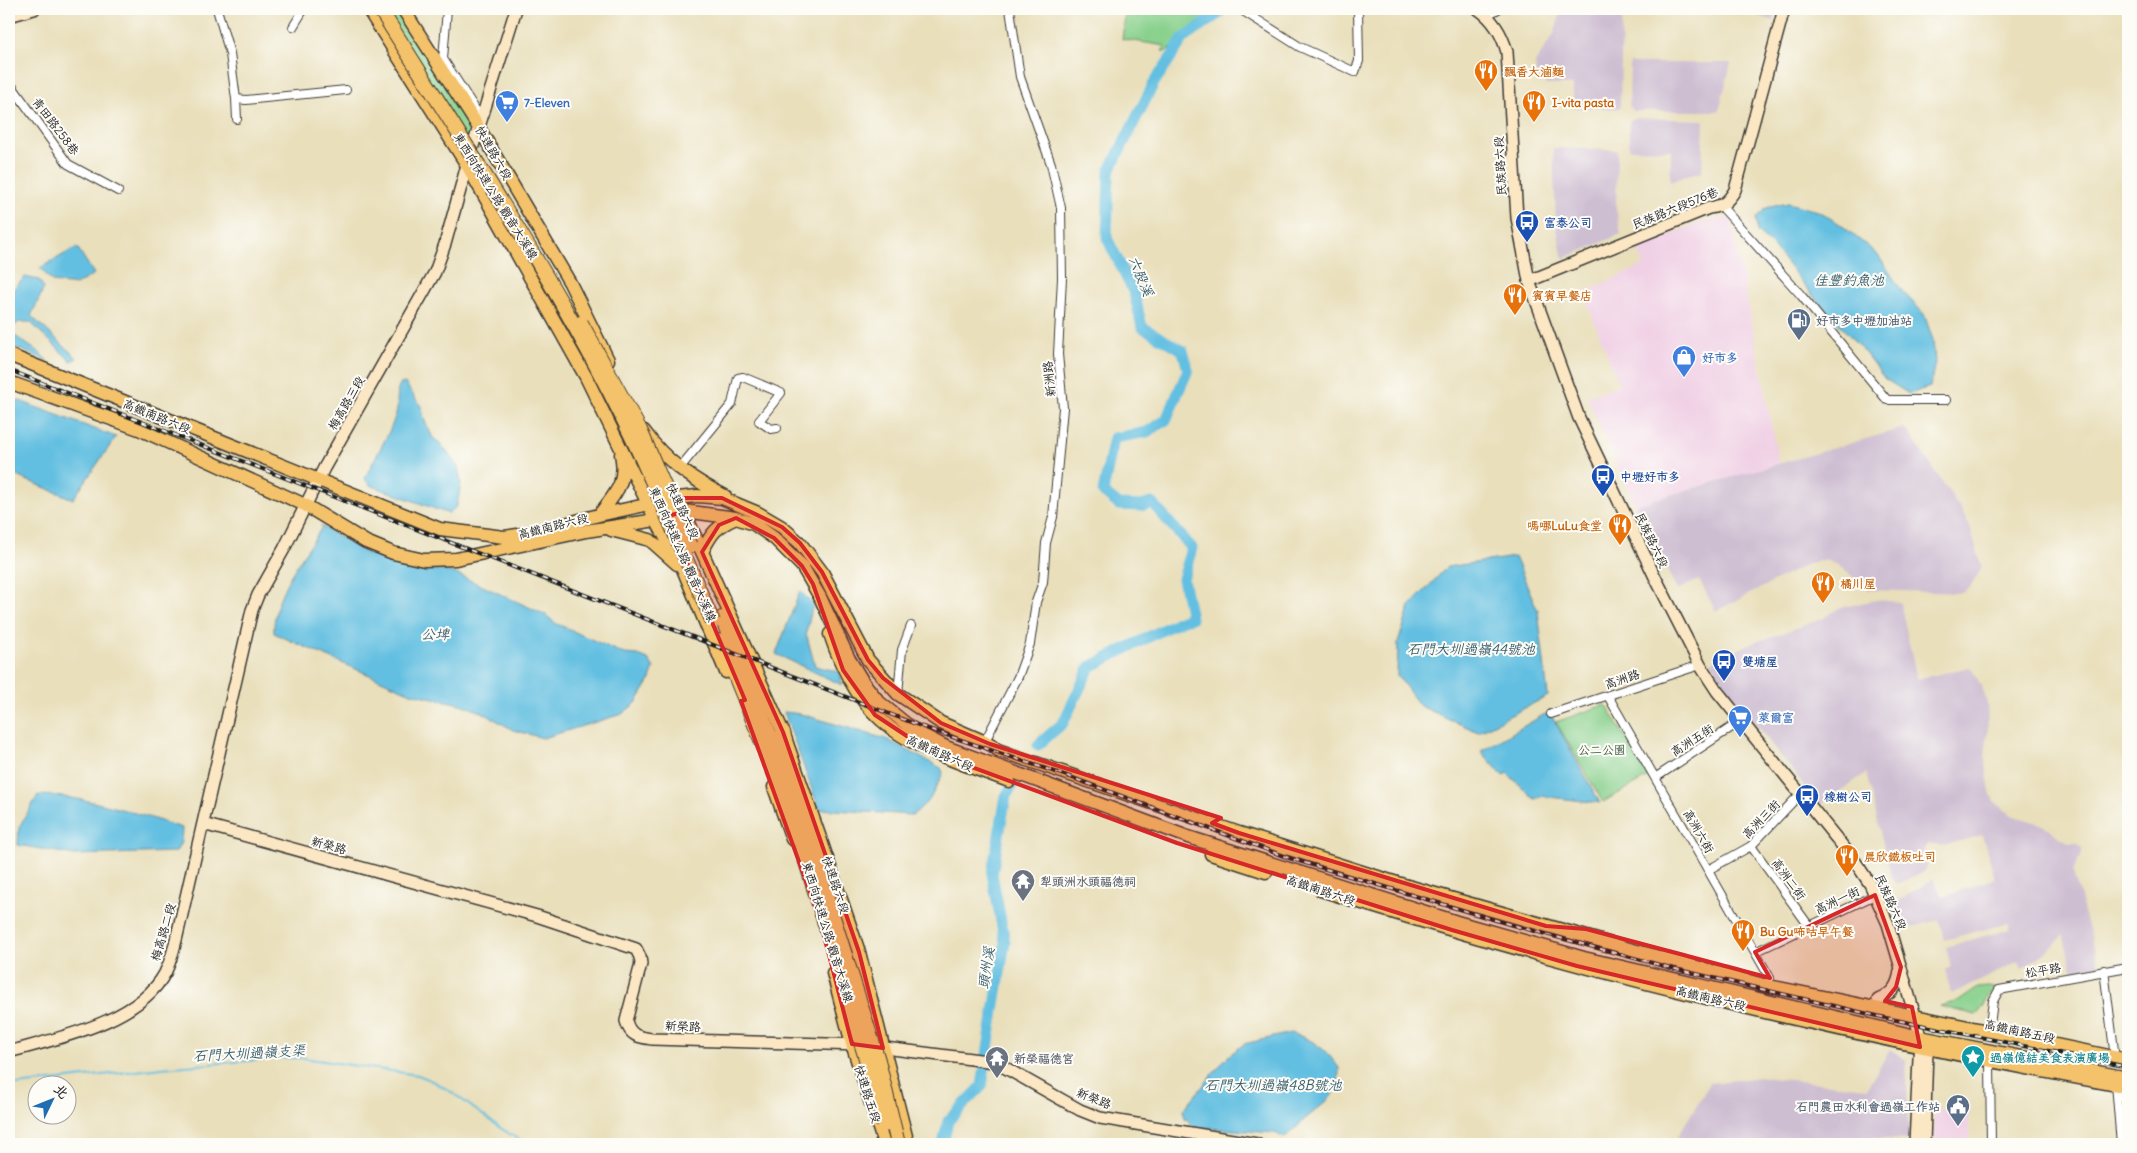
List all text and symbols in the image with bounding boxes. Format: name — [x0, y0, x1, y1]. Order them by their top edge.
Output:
restaurant icon: 飄香大滷麵 — [1473, 58, 1499, 92]
place label: 飄香大滷麵 — [1504, 64, 1564, 79]
supermarket icon: 7-Eleven — [494, 89, 520, 123]
restaurant icon: I-vita pasta — [1521, 89, 1547, 123]
street label: 青田路258巷 — [29, 94, 83, 158]
place label: 7-Eleven — [524, 95, 570, 110]
place label: I-vita pasta — [1552, 95, 1614, 111]
street label: 快速路六段 — [473, 123, 515, 183]
street label: 東西向快速公路 觀音大溪線 — [451, 130, 541, 262]
street label: 民族路六段 — [1491, 136, 1509, 196]
street label: 民族路六段576巷 — [1630, 184, 1720, 232]
bus stop icon: 富泰公司 — [1514, 209, 1540, 243]
place label: 富泰公司 — [1544, 215, 1592, 230]
water label: 六股溪 — [1125, 253, 1158, 300]
water label: 佳豐釣魚池 — [1814, 271, 1885, 289]
restaurant icon: 賓賓早餐店 — [1502, 282, 1528, 316]
place label: 賓賓早餐店 — [1532, 288, 1592, 303]
fuel station icon: 好市多中壢加油站 — [1786, 307, 1812, 341]
place label: 好市多中壢加油站 — [1816, 313, 1912, 328]
shop icon: 好市多 — [1671, 344, 1697, 378]
place label: 好市多 — [1702, 350, 1738, 365]
street label: 新洲路 — [1040, 360, 1058, 398]
street label: 梅高路三段 — [325, 373, 367, 433]
street label: 高鐵南路六段 — [121, 396, 193, 436]
bus stop icon: 中壢好市多 — [1590, 463, 1616, 497]
place label: 中壢好市多 — [1620, 469, 1680, 484]
street label: 快速路六段 — [664, 481, 702, 541]
street label: 東西向快速公路 觀音大溪線 — [646, 484, 720, 624]
street label: 高鐵南路六段 — [516, 510, 590, 542]
street label: 民族路六段 — [1632, 510, 1672, 570]
restaurant icon: 嗎哪LuLu食堂 — [1607, 512, 1633, 546]
place label: 嗎哪LuLu食堂 — [1527, 518, 1602, 533]
restaurant icon: 橘川屋 — [1810, 570, 1836, 604]
place label: 橘川屋 — [1840, 576, 1876, 591]
water label: 公埤 — [421, 625, 450, 643]
water label: 石門大圳過嶺44號池 — [1407, 640, 1536, 658]
bus stop icon: 雙塘屋 — [1711, 648, 1737, 682]
place label: 雙塘屋 — [1742, 654, 1778, 669]
street label: 高洲路 — [1603, 666, 1641, 692]
supermarket icon: 萊爾富 — [1727, 704, 1753, 738]
place label: 萊爾富 — [1758, 710, 1794, 725]
street label: 高洲五街 — [1668, 721, 1716, 759]
street label: 高鐵南路六段 — [904, 732, 976, 774]
park label: 公二公園 — [1578, 742, 1626, 757]
bus stop icon: 橡樹公司 — [1794, 783, 1820, 817]
place label: 橡樹公司 — [1824, 789, 1872, 804]
street label: 高洲三街 — [1739, 797, 1783, 841]
street label: 高洲六街 — [1681, 806, 1717, 856]
street label: 新榮路 — [310, 833, 348, 857]
restaurant icon: 晨欣鐵板吐司 — [1834, 843, 1860, 877]
place label: 晨欣鐵板吐司 — [1864, 849, 1936, 864]
street label: 快速路六段 — [819, 854, 853, 916]
street label: 高洲二街 — [1769, 855, 1809, 903]
street label: 東西向快速公路 觀音大溪線 — [799, 860, 857, 1004]
temple icon: 犁頭洲水頭福德祠 — [1010, 868, 1036, 902]
street label: 高鐵南路六段 — [1284, 872, 1358, 908]
street label: 民族路六段 — [1872, 872, 1910, 932]
place label: 犁頭洲水頭福德祠 — [1040, 874, 1136, 889]
street label: 高洲一街 — [1812, 883, 1862, 917]
street label: 梅高路二段 — [148, 901, 178, 963]
restaurant icon: Bu Gu咘咕早午餐 — [1730, 918, 1756, 952]
place label: Bu Gu咘咕早午餐 — [1760, 924, 1853, 939]
water label: 頭州溪 — [974, 945, 998, 990]
street label: 松平路 — [2024, 959, 2062, 981]
street label: 高鐵南路六段 — [1674, 983, 1748, 1013]
street label: 高鐵南路五段 — [1983, 1016, 2057, 1046]
street label: 新榮路 — [665, 1018, 701, 1034]
water label: 石門大圳過嶺支渠 — [193, 1041, 306, 1065]
place icon: 過嶺億結美食表演廣場 — [1960, 1044, 1986, 1078]
temple icon: 新榮福德宮 — [984, 1045, 1010, 1079]
place label: 過嶺億結美食表演廣場 — [1990, 1050, 2110, 1065]
place label: 新榮福德宮 — [1014, 1051, 1074, 1066]
street label: 快速路五段 — [852, 1063, 884, 1125]
north arrow — [28, 1076, 78, 1126]
water label: 石門大圳過嶺48B號池 — [1204, 1076, 1343, 1094]
text: 北 — [50, 1080, 73, 1102]
street label: 新榮路 — [1074, 1084, 1114, 1112]
public building icon: 石門農田水利會過嶺工作站 — [1945, 1093, 1971, 1127]
place label: 石門農田水利會過嶺工作站 — [1796, 1099, 1940, 1114]

